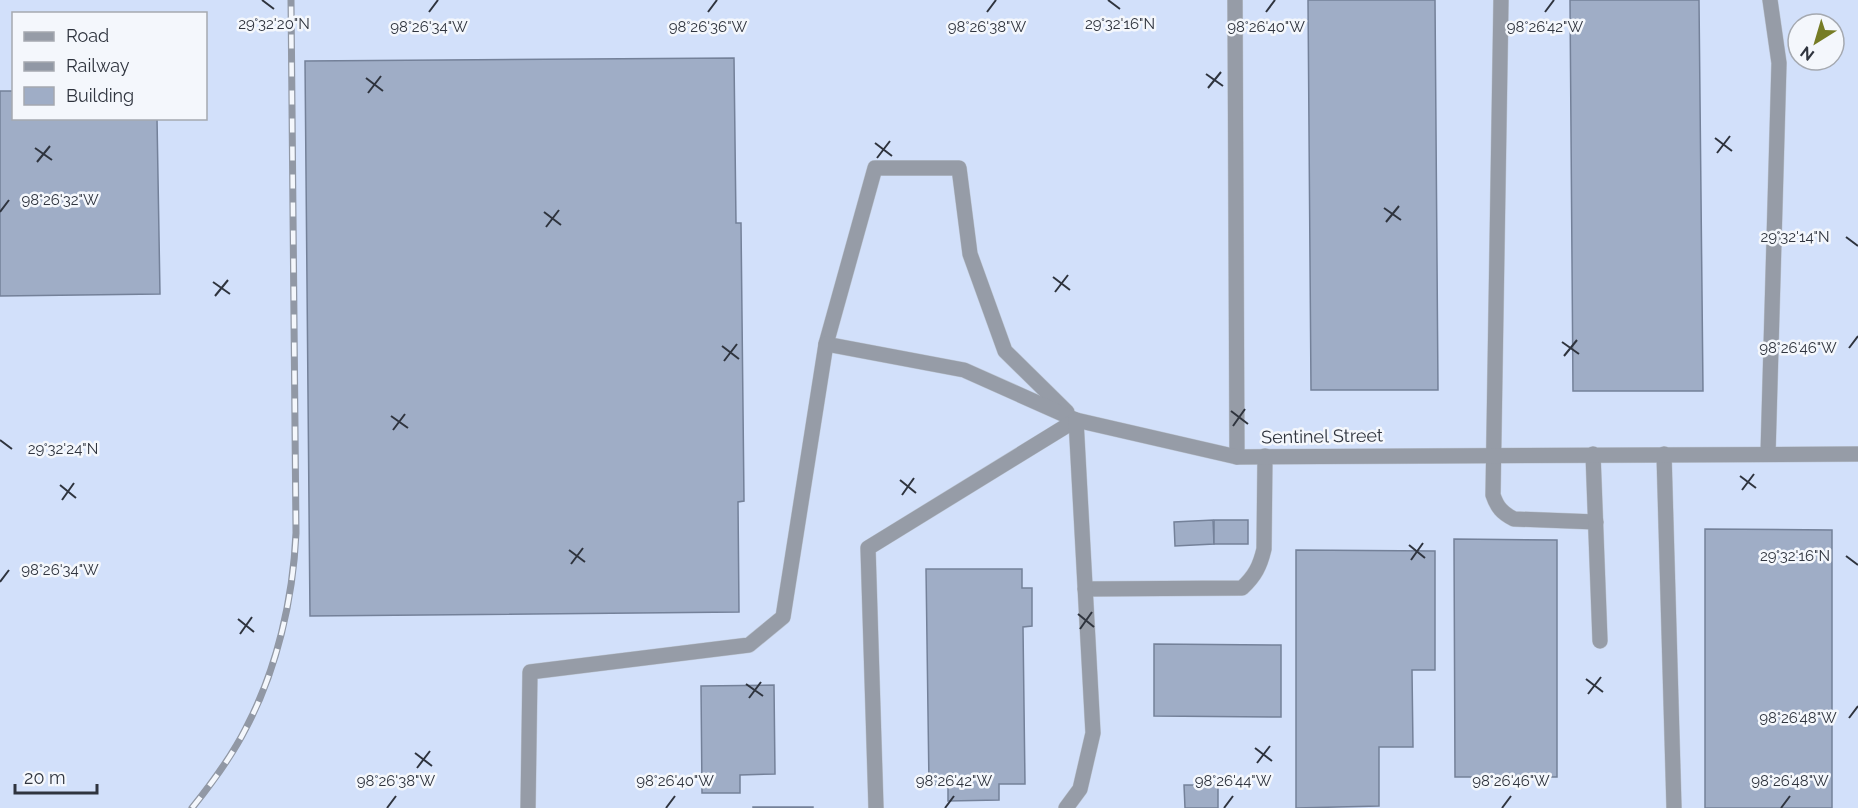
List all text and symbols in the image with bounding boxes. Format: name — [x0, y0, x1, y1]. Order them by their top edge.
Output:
legend — [12, 12, 207, 120]
north arrow — [1786, 12, 1846, 72]
text: 29°32'20"N — [238, 15, 310, 33]
text: 29°32'16"N — [1085, 15, 1155, 33]
text: 98°26'34"W — [390, 18, 468, 36]
text: 98°26'36"W — [669, 18, 748, 36]
text: 98°26'38"W — [948, 18, 1026, 36]
text: 98°26'40"W — [1227, 18, 1305, 36]
text: 98°26'42"W — [1507, 18, 1584, 36]
text: Road — [66, 25, 109, 46]
text: N — [1797, 42, 1818, 65]
text: Railway — [66, 55, 130, 76]
text: Building — [66, 85, 134, 106]
text: 98°26'32"W — [21, 191, 99, 209]
text: 29°32'14"N — [1760, 228, 1830, 246]
text: 98°26'46"W — [1759, 339, 1837, 357]
street label: Sentinel Street — [1261, 424, 1383, 448]
text: 29°32'24"N — [28, 440, 98, 458]
text: 29°32'16"N — [1760, 547, 1830, 565]
text: 98°26'34"W — [21, 561, 99, 579]
text: 98°26'48"W — [1759, 709, 1837, 727]
scale bar — [15, 757, 98, 795]
text: 20 m — [24, 767, 66, 788]
text: 98°26'38"W — [357, 772, 435, 790]
text: 98°26'40"W — [636, 772, 714, 790]
text: 98°26'42"W — [916, 772, 993, 790]
text: 98°26'44"W — [1195, 772, 1272, 790]
text: 98°26'46"W — [1472, 772, 1550, 790]
text: 98°26'48"W — [1751, 772, 1829, 790]

